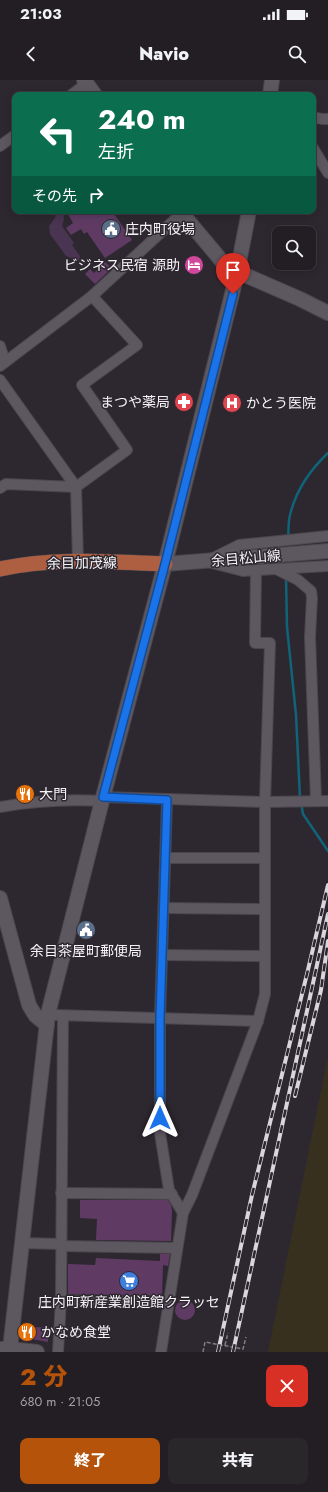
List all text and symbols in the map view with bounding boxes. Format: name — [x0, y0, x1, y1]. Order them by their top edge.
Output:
text: 21:03 — [20, 3, 62, 25]
text: Navio — [139, 41, 189, 67]
icon: back — [20, 43, 42, 65]
icon: search — [286, 43, 308, 65]
text: 240 m — [98, 99, 186, 140]
icon: left — [32, 108, 84, 160]
text: 左折 — [98, 139, 134, 165]
icon: right — [85, 184, 107, 206]
text: その先 — [32, 185, 77, 207]
public building icon: 庄内町役場 — [100, 218, 122, 240]
place label: 庄内町役場 — [125, 219, 195, 239]
map controls — [272, 226, 316, 270]
button: search — [272, 226, 316, 270]
pin — [216, 253, 250, 294]
hotel icon: ビジネス民宿 源助 — [183, 254, 205, 276]
place label: ビジネス民宿 源助 — [64, 255, 180, 275]
icon: arrive — [222, 259, 244, 281]
pharmacy icon: まつや薬局 — [173, 391, 195, 413]
place label: まつや薬局 — [100, 392, 170, 412]
hospital icon: かとう医院 — [221, 392, 243, 414]
place label: かとう医院 — [246, 393, 316, 413]
street label: 余目松山線 — [210, 545, 282, 571]
street label: 余目加茂線 — [47, 552, 117, 574]
restaurant icon: 大門 — [14, 783, 36, 805]
place label: 大門 — [39, 784, 67, 804]
public building icon: 余目茶屋町郵便局 — [75, 919, 97, 941]
place label: 余目茶屋町郵便局 — [30, 941, 142, 961]
position arrow — [139, 1097, 181, 1139]
supermarket icon: 庄内町新産業創造館クラッセ — [118, 1270, 140, 1292]
place label: 庄内町新産業創造館クラッセ — [38, 1292, 220, 1312]
restaurant icon: かなめ食堂 — [16, 1321, 38, 1343]
place label: かなめ食堂 — [41, 1322, 111, 1342]
text: 2 分 — [20, 1359, 68, 1394]
button: close — [266, 1365, 308, 1407]
text: 680 m · 21:05 — [20, 1392, 100, 1411]
button: 終了 — [20, 1438, 160, 1484]
button: 共有 — [168, 1438, 308, 1484]

